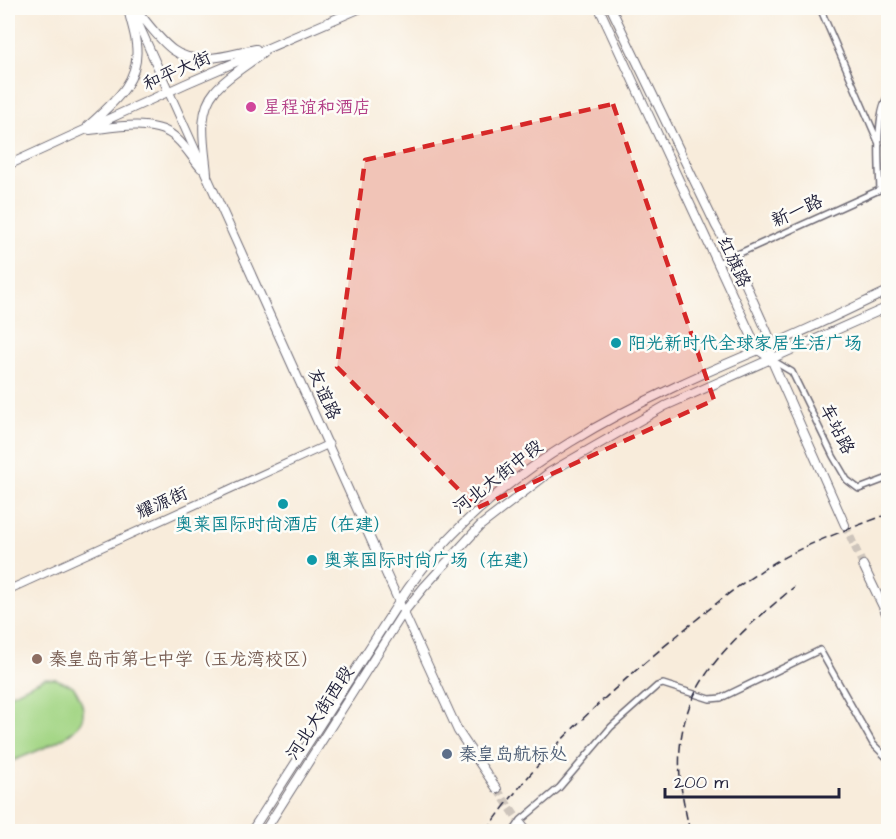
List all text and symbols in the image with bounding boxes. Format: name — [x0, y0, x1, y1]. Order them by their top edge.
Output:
street label: 和平大街 — [139, 45, 215, 97]
place label: 星程谊和酒店 — [263, 95, 371, 120]
marker: 星程谊和酒店 — [244, 100, 258, 114]
street label: 新一路 — [767, 189, 827, 233]
street label: 红旗路 — [711, 232, 757, 292]
place label: 阳光新时代全球家居生活广场 — [628, 331, 862, 356]
marker: 阳光新时代全球家居生活广场 — [609, 336, 623, 350]
street label: 友谊路 — [302, 364, 346, 424]
street label: 车站路 — [814, 399, 860, 459]
street label: 河北大街中段 — [448, 434, 548, 520]
street label: 耀源街 — [132, 481, 192, 525]
marker: 奥莱国际时尚酒店（在建） — [276, 497, 290, 511]
place label: 奥莱国际时尚酒店（在建） — [175, 512, 391, 537]
place label: 奥莱国际时尚广场（在建） — [324, 548, 540, 573]
marker: 奥莱国际时尚广场（在建） — [305, 553, 319, 567]
place label: 秦皇岛市第七中学（玉龙湾校区） — [49, 647, 319, 672]
marker: 秦皇岛市第七中学（玉龙湾校区） — [30, 652, 44, 666]
street label: 河北大街西段 — [280, 661, 360, 765]
place label: 秦皇岛航标处 — [459, 742, 567, 767]
marker: 秦皇岛航标处 — [440, 747, 454, 761]
scale bar — [665, 761, 839, 799]
text: 200 m — [674, 770, 728, 795]

